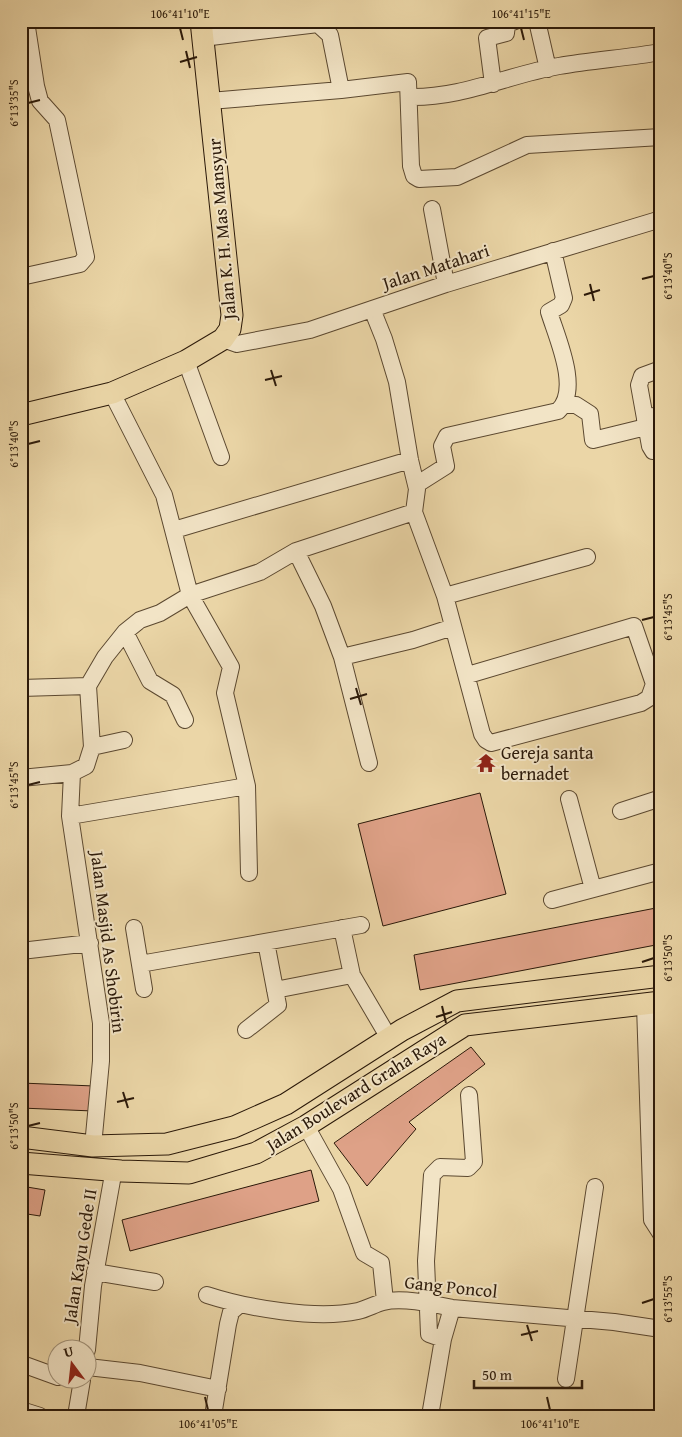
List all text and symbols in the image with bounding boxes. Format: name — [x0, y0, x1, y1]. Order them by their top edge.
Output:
text: 106°41'10"E — [150, 5, 210, 22]
text: 106°41'15"E — [491, 5, 551, 22]
text: 6°13'35"S — [5, 79, 22, 127]
street label: Jalan K. H. Mas Mansyur — [200, 137, 243, 323]
street label: Jalan Matahari — [377, 237, 493, 297]
text: 6°13'40"S — [659, 252, 676, 300]
text: 6°13'40"S — [5, 420, 22, 468]
text: 6°13'45"S — [659, 593, 676, 641]
place label: Gereja santa bernadet — [501, 739, 594, 787]
temple icon: Gereja santa bernadet — [475, 752, 497, 774]
text: 6°13'45"S — [5, 761, 22, 809]
street label: Jalan Masjid As Shobirin — [84, 848, 133, 1034]
text: 6°13'50"S — [659, 934, 676, 982]
street label: Jalan Boulevard Graha Raya — [259, 1025, 451, 1159]
text: 6°13'50"S — [5, 1102, 22, 1150]
street label: Jalan Kayu Gede II — [55, 1187, 103, 1327]
street label: Gang Poncol — [403, 1268, 499, 1305]
text: 6°13'55"S — [659, 1275, 676, 1323]
north arrow — [48, 1340, 98, 1390]
text: U — [61, 1340, 76, 1362]
scale bar — [474, 1357, 582, 1389]
text: 50 m — [482, 1364, 513, 1385]
text: 106°41'05"E — [178, 1415, 238, 1432]
text: 106°41'10"E — [520, 1415, 580, 1432]

